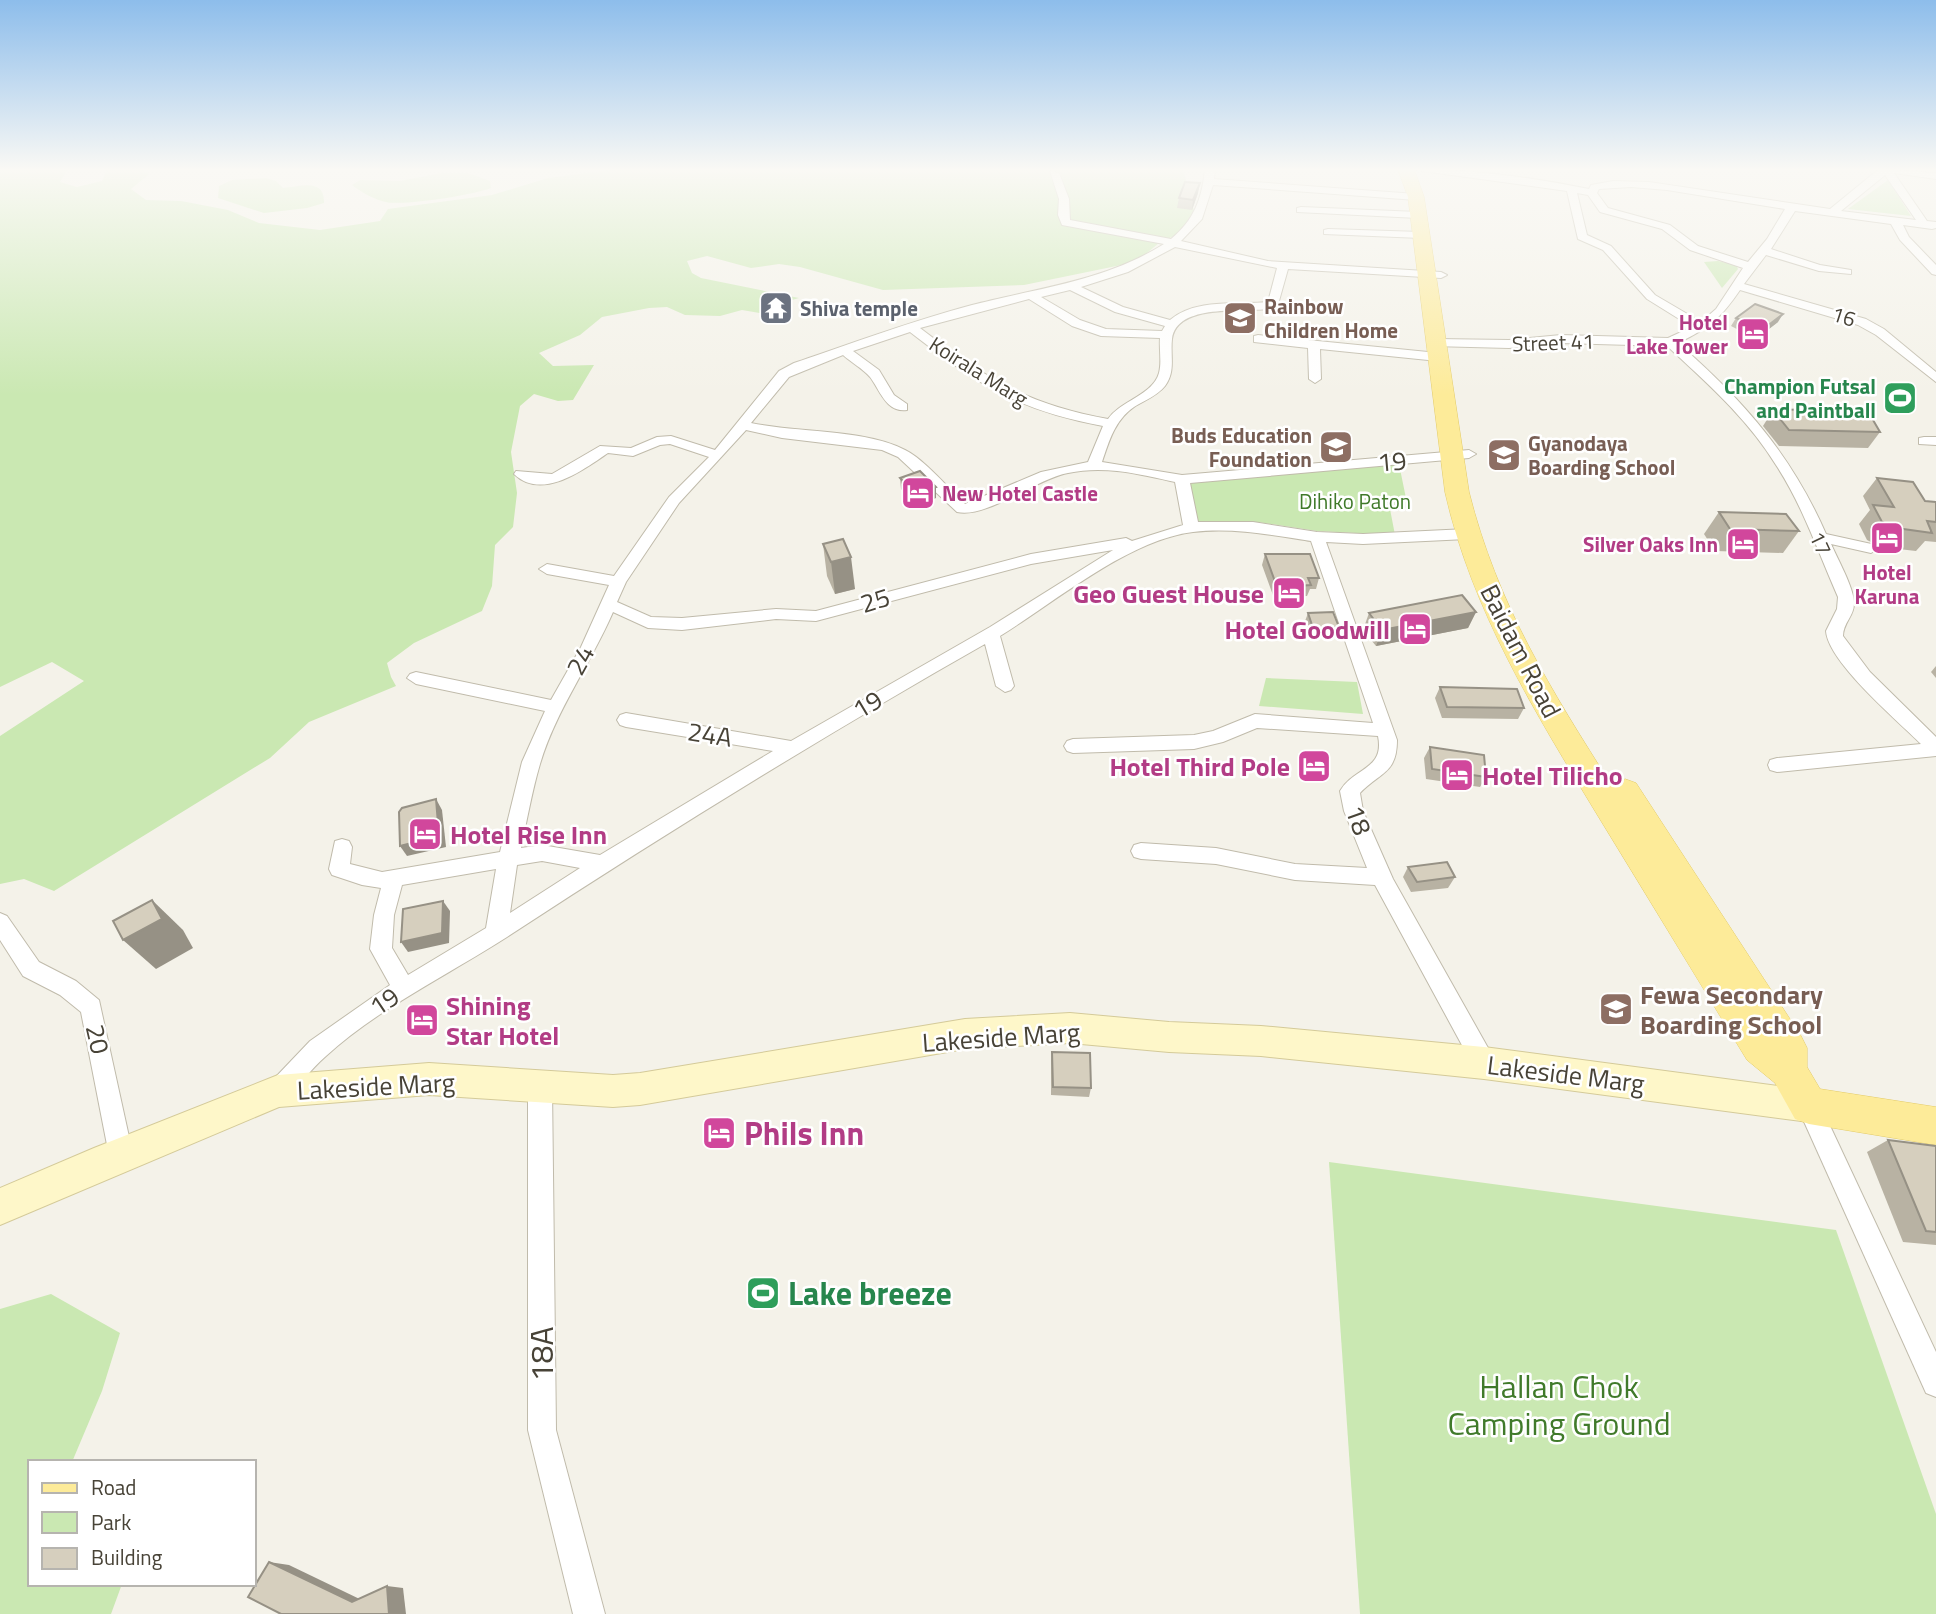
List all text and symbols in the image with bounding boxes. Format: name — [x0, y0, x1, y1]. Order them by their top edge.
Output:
temple icon: Shiva temple — [757, 289, 795, 327]
place label: Rainbow Children Home — [1264, 290, 1398, 346]
place label: Shiva temple — [800, 292, 918, 324]
street label: 16 — [1828, 297, 1860, 335]
school or university icon: Rainbow Children Home — [1221, 299, 1259, 337]
place label: Hotel Lake Tower — [1626, 306, 1728, 362]
hotel icon: Hotel Lake Tower — [1734, 315, 1772, 353]
street label: Street 41 — [1511, 325, 1595, 359]
street label: Koirala Marg — [923, 328, 1035, 414]
place label: Champion Futsal and Paintball — [1724, 370, 1876, 426]
sports icon: Champion Futsal and Paintball — [1881, 379, 1919, 417]
place label: Buds Education Foundation — [1171, 419, 1312, 475]
place label: Gyanodaya Boarding School — [1528, 427, 1675, 483]
school or university icon: Buds Education Foundation — [1317, 428, 1355, 466]
school or university icon: Gyanodaya Boarding School — [1485, 436, 1523, 474]
street label: 19 — [1376, 440, 1408, 482]
hotel icon: New Hotel Castle — [899, 474, 937, 512]
place label: New Hotel Castle — [942, 477, 1098, 509]
park label: Dihiko Paton — [1299, 485, 1411, 517]
hotel icon: Hotel Karuna — [1868, 519, 1906, 557]
hotel icon: Silver Oaks Inn — [1724, 525, 1762, 563]
street label: 17 — [1802, 526, 1840, 560]
place label: Silver Oaks Inn — [1583, 528, 1718, 560]
place label: Hotel Karuna — [1855, 556, 1920, 612]
place label: Geo Guest House — [1073, 574, 1264, 613]
hotel icon: Geo Guest House — [1270, 574, 1308, 612]
street label: 25 — [855, 577, 895, 623]
street label: Baidam Road — [1471, 577, 1571, 725]
place label: Hotel Goodwill — [1225, 610, 1390, 649]
hotel icon: Hotel Goodwill — [1396, 610, 1434, 648]
street label: 24 — [556, 638, 604, 682]
street label: 19 — [844, 680, 890, 728]
street label: 24A — [685, 711, 735, 757]
place label: Hotel Third Pole — [1109, 747, 1290, 786]
hotel icon: Hotel Third Pole — [1295, 747, 1333, 785]
hotel icon: Hotel Tilicho — [1438, 756, 1476, 794]
place label: Hotel Tilicho — [1482, 756, 1623, 795]
street label: 18 — [1336, 800, 1382, 840]
hotel icon: Hotel Rise Inn — [406, 815, 444, 853]
place label: Hotel Rise Inn — [450, 815, 607, 854]
place label: Fewa Secondary Boarding School — [1640, 975, 1823, 1044]
street label: 19 — [361, 977, 407, 1025]
place label: Shining Star Hotel — [446, 986, 559, 1055]
school or university icon: Fewa Secondary Boarding School — [1597, 990, 1635, 1028]
hotel icon: Shining Star Hotel — [403, 1001, 441, 1039]
street label: Lakeside Marg — [921, 1012, 1081, 1062]
street label: 20 — [76, 1020, 120, 1058]
street label: Lakeside Marg — [1485, 1045, 1647, 1103]
street label: Lakeside Marg — [296, 1062, 456, 1110]
place label: Phils Inn — [744, 1109, 864, 1157]
hotel icon: Phils Inn — [700, 1114, 738, 1152]
place label: Lake breeze — [788, 1269, 952, 1317]
sports icon: Lake breeze — [744, 1274, 782, 1312]
street label: 18A — [517, 1327, 565, 1381]
park label: Hallan Chok Camping Ground — [1447, 1362, 1671, 1447]
legend — [28, 1460, 256, 1586]
text: Road — [91, 1471, 136, 1503]
text: Park — [91, 1506, 131, 1538]
text: Building — [91, 1541, 163, 1573]

